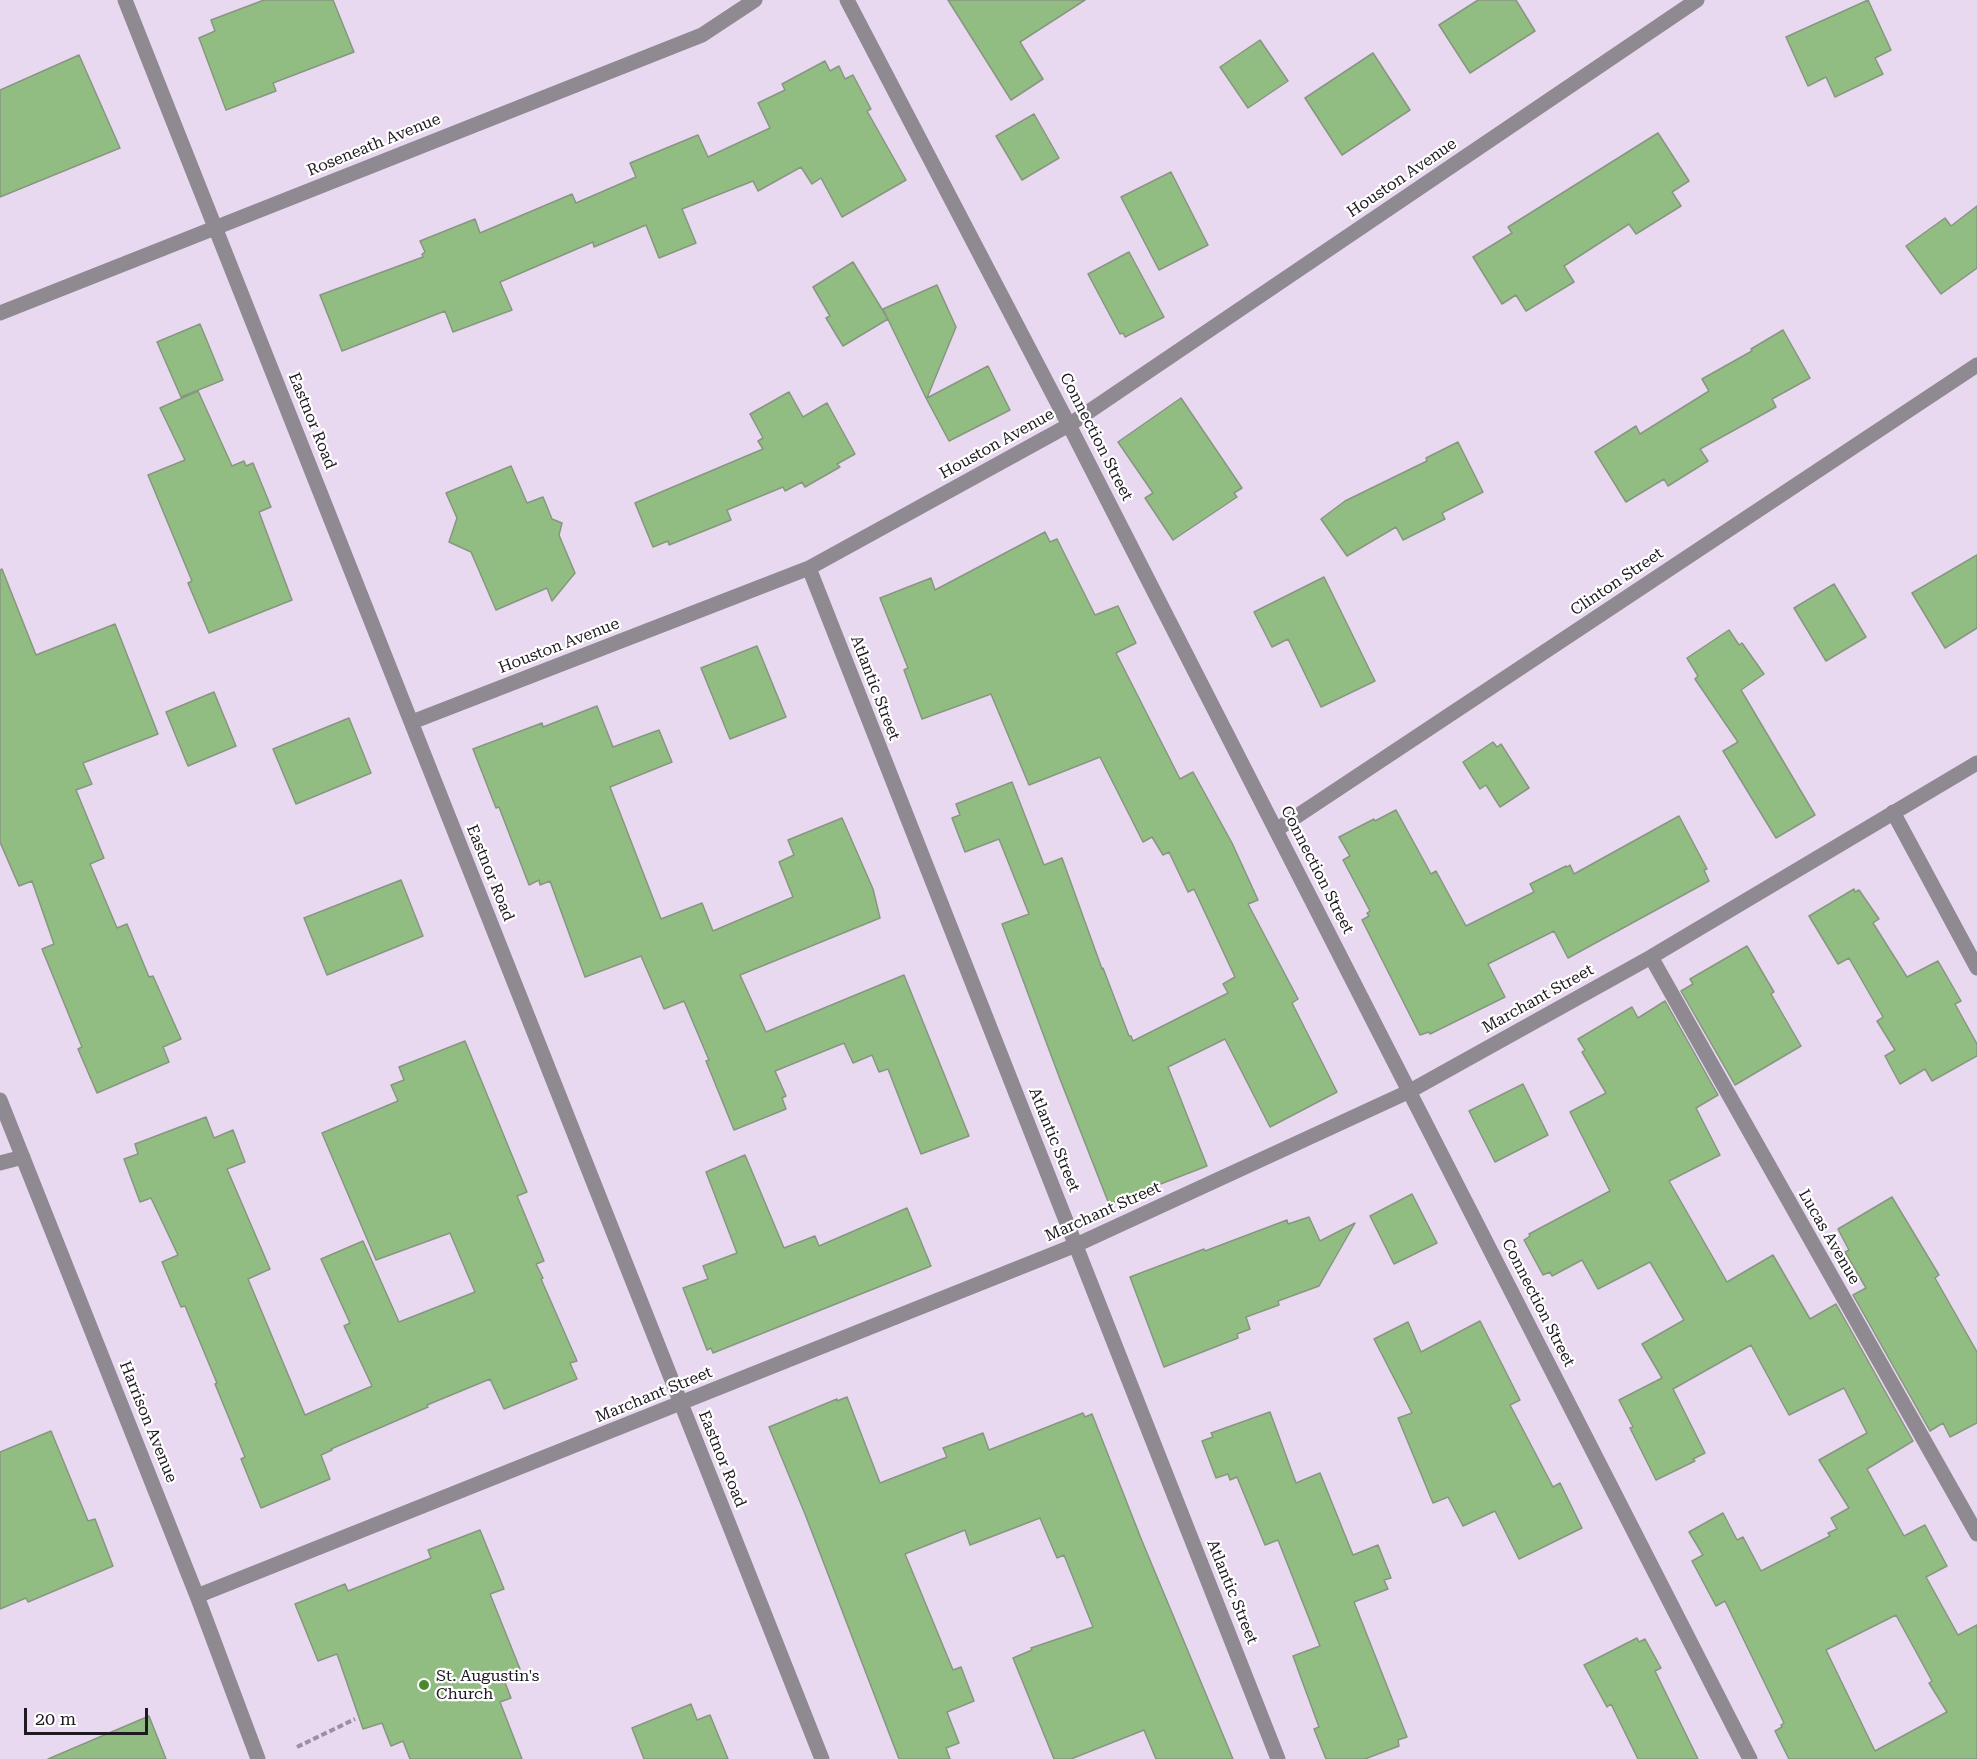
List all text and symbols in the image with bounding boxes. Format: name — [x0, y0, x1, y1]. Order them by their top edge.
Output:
street label: Roseneath Avenue — [304, 109, 444, 181]
street label: Houston Avenue — [1344, 134, 1460, 222]
street label: Eastnor Road — [284, 370, 340, 472]
street label: Connection Street — [1055, 370, 1137, 504]
street label: Houston Avenue — [936, 405, 1058, 483]
street label: Clinton Street — [1567, 544, 1667, 620]
street label: Houston Avenue — [496, 614, 622, 678]
street label: Atlantic Street — [846, 633, 904, 743]
street label: Connection Street — [1276, 803, 1358, 937]
street label: Eastnor Road — [462, 822, 518, 924]
street label: Marchant Street — [1479, 960, 1597, 1038]
street label: Atlantic Street — [1024, 1085, 1084, 1195]
street label: Marchant Street — [1042, 1178, 1164, 1246]
street label: Lucas Avenue — [1794, 1186, 1864, 1288]
street label: Connection Street — [1497, 1236, 1579, 1370]
street label: Harrison Avenue — [115, 1358, 181, 1486]
street label: Marchant Street — [593, 1363, 715, 1427]
street label: Eastnor Road — [694, 1408, 750, 1510]
street label: Atlantic Street — [1202, 1537, 1262, 1647]
place label: St. Augustin's Church — [436, 1666, 539, 1704]
marker: St. Augustin's Church — [417, 1678, 431, 1692]
scale bar — [27, 1696, 152, 1734]
text: 20 m — [35, 1708, 76, 1729]

